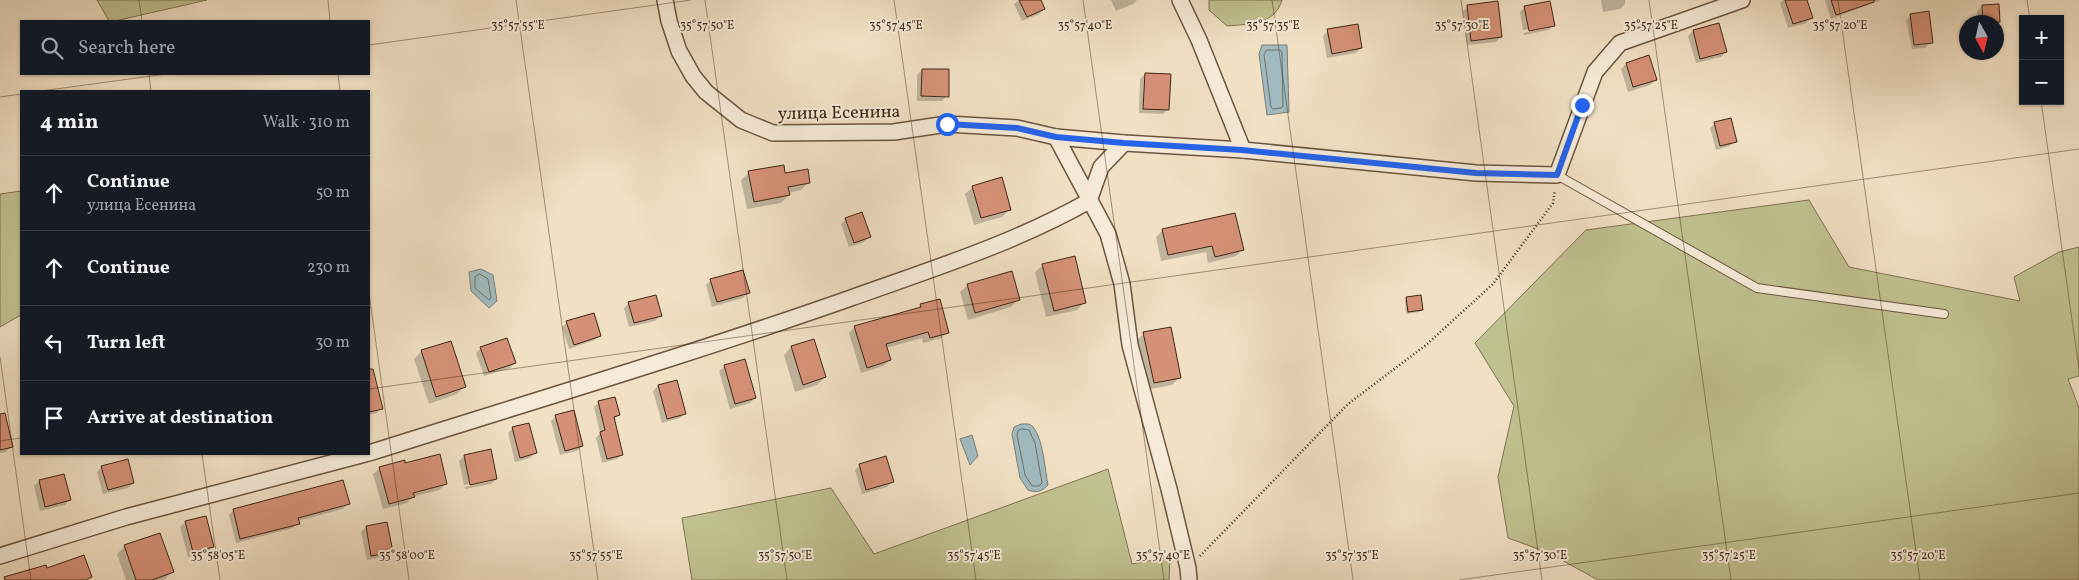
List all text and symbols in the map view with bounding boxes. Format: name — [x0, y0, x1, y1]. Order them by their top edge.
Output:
north arrow — [1959, 15, 2004, 60]
map controls — [2019, 15, 2064, 105]
button: + — [2019, 15, 2064, 60]
text: 35°57'55"E — [491, 18, 545, 34]
text: 35°57'50"E — [680, 18, 734, 34]
text: 35°57'45"E — [869, 18, 923, 34]
text: 35°57'40"E — [1058, 18, 1112, 34]
text: 35°57'35"E — [1246, 18, 1300, 34]
text: 35°57'30"E — [1435, 18, 1489, 34]
text: 35°57'25"E — [1624, 18, 1678, 34]
text: 35°57'20"E — [1813, 18, 1867, 34]
search box — [20, 20, 370, 75]
icon: search — [38, 34, 66, 62]
text: Search here — [78, 35, 175, 61]
button: − — [2019, 60, 2064, 105]
route end — [1571, 94, 1594, 117]
street label: улица Есенина — [777, 100, 901, 127]
text: 4 min — [40, 108, 99, 137]
text: Walk · 310 m — [263, 112, 350, 134]
route start — [936, 113, 959, 136]
text: Continue — [87, 169, 170, 195]
icon: ahead — [40, 179, 68, 207]
text: 50 m — [316, 182, 350, 204]
text: улица Есенина — [87, 195, 196, 217]
icon: ahead — [40, 254, 68, 282]
text: Continue — [87, 255, 170, 281]
text: 230 m — [307, 257, 350, 279]
icon: left — [40, 329, 68, 357]
text: Turn left — [87, 330, 166, 356]
text: 30 m — [315, 332, 350, 354]
icon: arrive — [40, 404, 68, 432]
text: Arrive at destination — [87, 405, 273, 431]
text: 35°58'05"E — [191, 548, 245, 564]
text: 35°58'00"E — [379, 548, 435, 564]
text: 35°57'55"E — [569, 548, 623, 564]
text: 35°57'50"E — [758, 548, 812, 564]
text: 35°57'45"E — [947, 548, 1001, 564]
text: 35°57'40"E — [1136, 548, 1190, 564]
text: 35°57'35"E — [1325, 548, 1379, 564]
text: 35°57'30"E — [1513, 548, 1567, 564]
text: 35°57'25"E — [1702, 548, 1756, 564]
text: 35°57'20"E — [1891, 548, 1945, 564]

